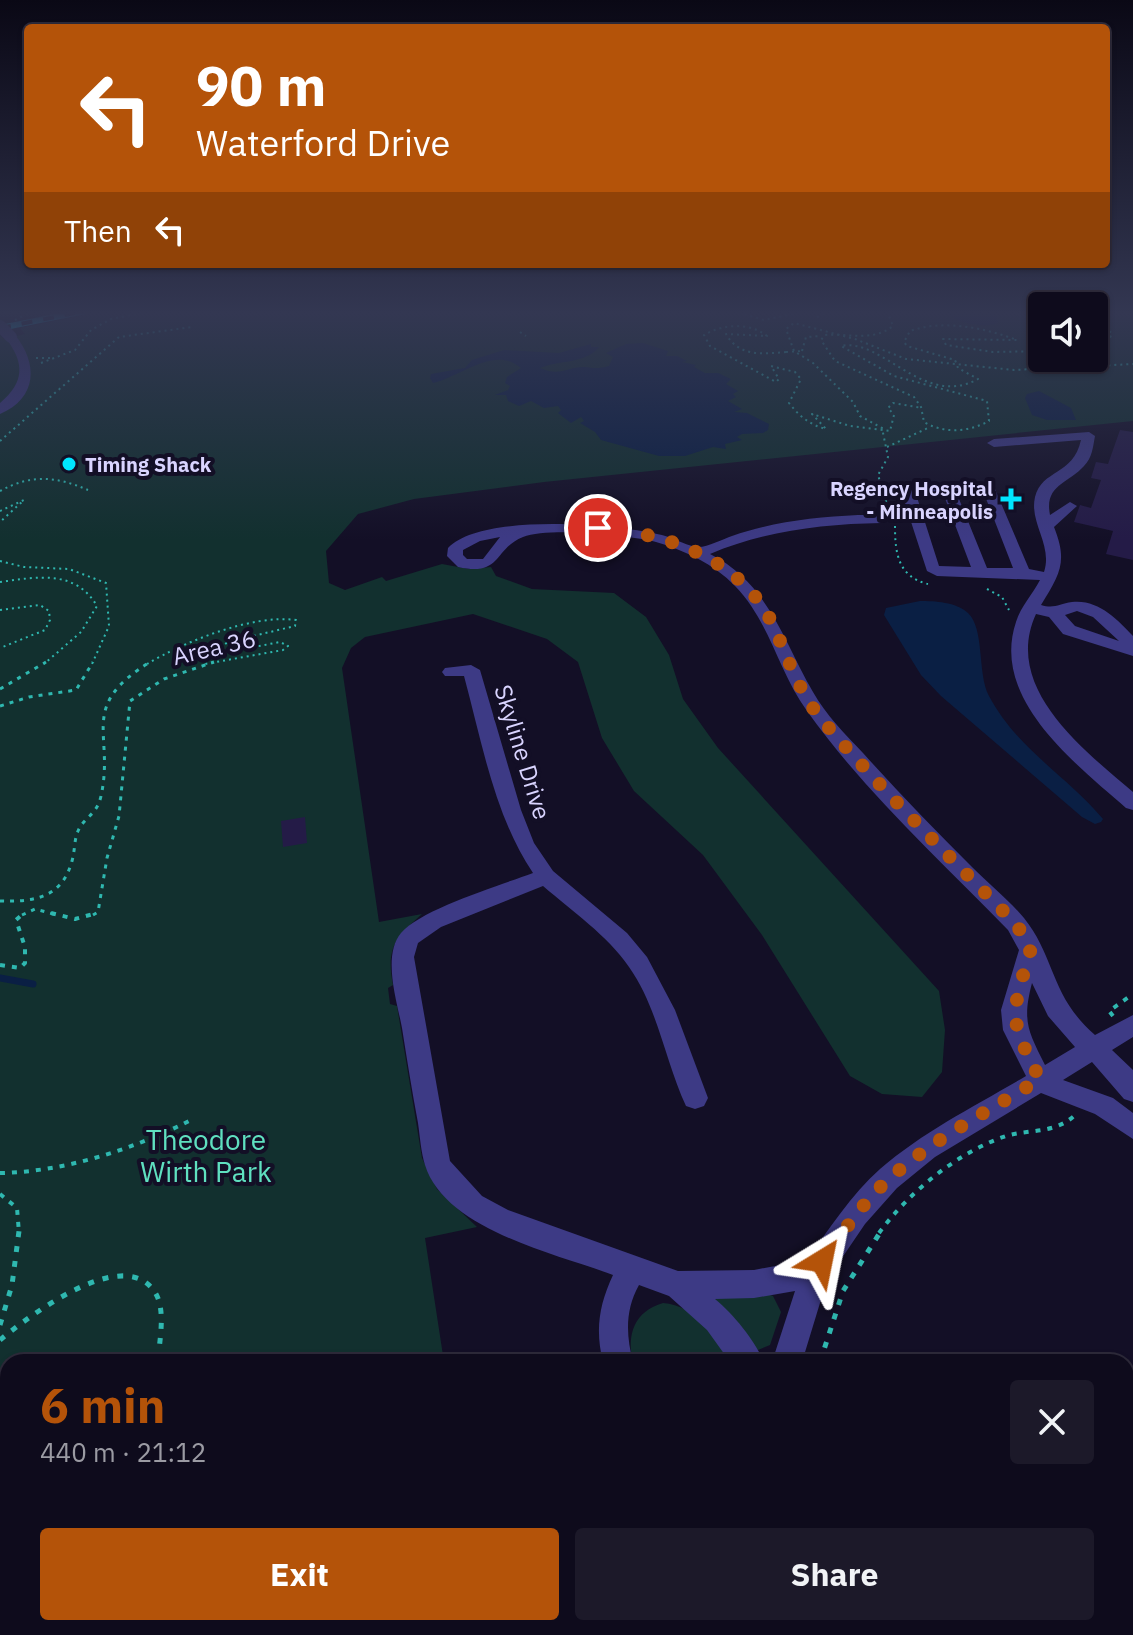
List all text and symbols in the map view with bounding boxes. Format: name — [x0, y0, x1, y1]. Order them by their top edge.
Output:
text: 90 m — [196, 49, 326, 121]
icon: left — [64, 56, 168, 160]
text: Waterford Drive — [196, 119, 450, 166]
icon: left — [148, 208, 192, 252]
text: Then — [64, 211, 132, 250]
map controls — [1028, 292, 1108, 372]
button: sound — [1028, 292, 1108, 372]
place label: Timing Shack — [85, 451, 212, 478]
marker: Timing Shack — [60, 455, 78, 473]
place label: Regency Hospital - Minneapolis — [830, 475, 993, 525]
marker: Regency Hospital - Minneapolis — [1000, 488, 1022, 510]
pin — [564, 494, 632, 562]
icon: arrive — [576, 506, 620, 550]
street label: Area 36 — [169, 622, 259, 672]
street label: Skyline Drive — [487, 681, 559, 823]
park label: Theodore Wirth Park — [140, 1121, 272, 1190]
position arrow — [780, 1219, 864, 1303]
text: 6 min — [40, 1374, 165, 1436]
button: close — [1010, 1380, 1094, 1464]
text: 440 m · 21:12 — [40, 1435, 206, 1469]
button: Exit — [40, 1528, 559, 1620]
button: Share — [575, 1528, 1094, 1620]

